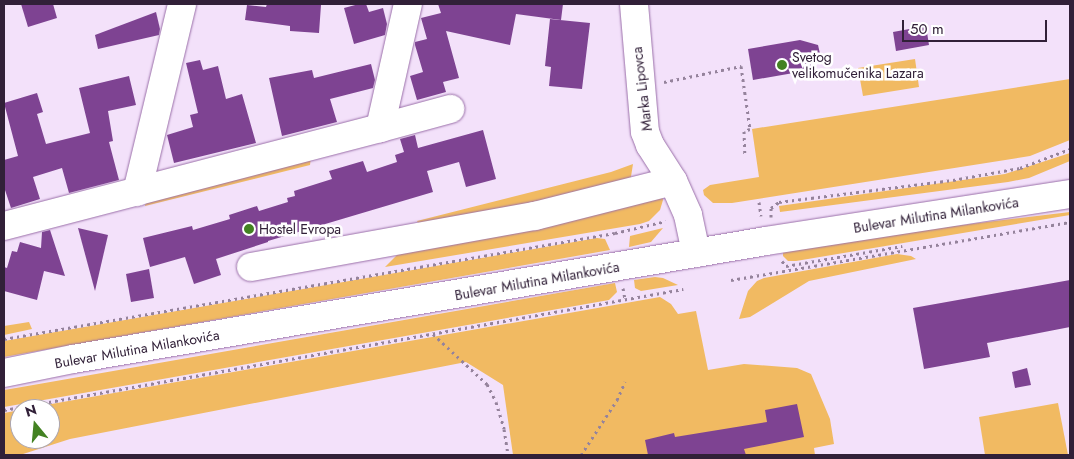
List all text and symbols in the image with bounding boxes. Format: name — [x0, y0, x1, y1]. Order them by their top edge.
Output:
scale bar — [904, 10, 1049, 42]
text: 50 m — [910, 18, 944, 40]
street label: Marka Lipovca — [629, 46, 655, 132]
place label: Svetog velikomučenika Lazara — [792, 49, 924, 82]
marker: Svetog velikomučenika Lazara — [776, 59, 788, 71]
street label: Bulevar Milutina Milankovića — [852, 194, 1020, 236]
place label: Hostel Evropa — [259, 221, 341, 237]
marker: Hostel Evropa — [243, 223, 255, 235]
street label: Bulevar Milutina Milankovića — [453, 258, 621, 304]
street label: Bulevar Milutina Milankovića — [53, 326, 221, 372]
north arrow — [10, 399, 60, 449]
text: N — [23, 399, 39, 422]

